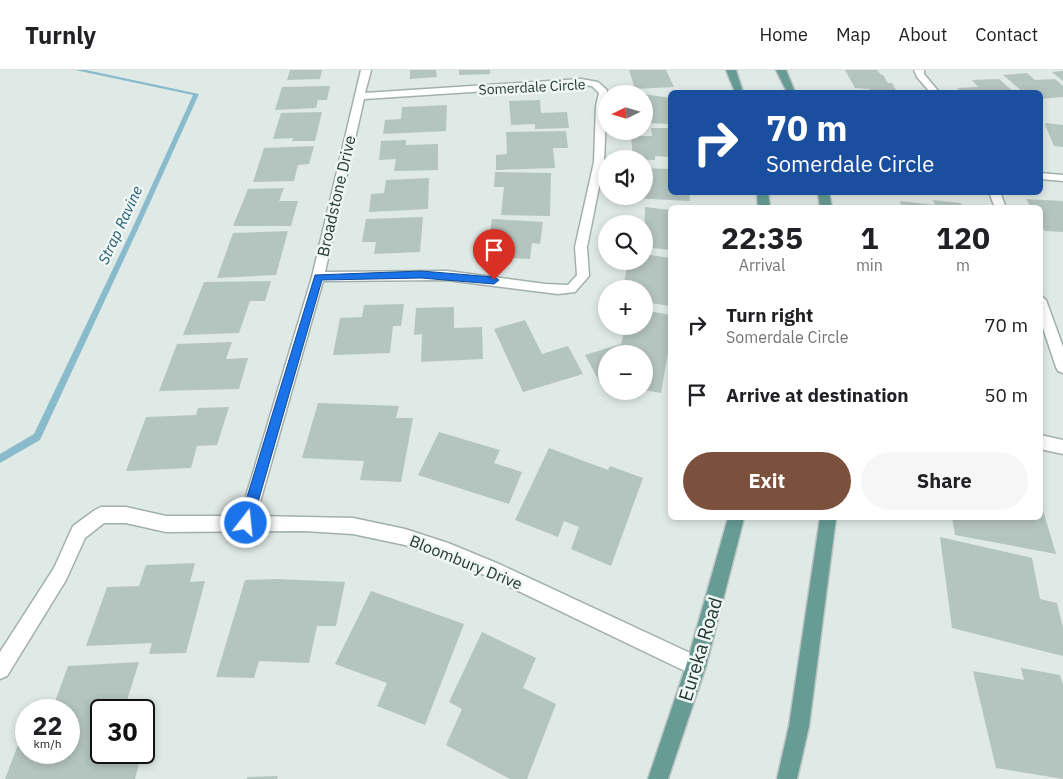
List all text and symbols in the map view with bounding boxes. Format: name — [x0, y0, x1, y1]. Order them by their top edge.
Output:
text: Turnly — [25, 19, 96, 51]
text: Home — [760, 23, 808, 46]
text: Map — [836, 23, 871, 46]
text: About — [899, 23, 947, 46]
text: Contact — [975, 23, 1038, 46]
street label: Somerdale Circle — [478, 75, 586, 99]
north arrow — [598, 85, 652, 140]
map controls — [598, 85, 653, 400]
text: 70 m — [766, 105, 848, 151]
icon: right — [683, 110, 748, 175]
street label: Broadstone Drive — [312, 133, 360, 259]
text: Somerdale Circle — [766, 149, 934, 178]
button: sound — [598, 150, 653, 205]
water label: Strap Ravine — [94, 182, 147, 267]
button: search — [598, 215, 653, 270]
text: 22:35 — [721, 218, 803, 257]
text: 1 — [860, 218, 878, 257]
text: 120 — [936, 218, 990, 257]
pin — [473, 229, 515, 280]
icon: arrive — [480, 236, 508, 264]
text: Arrival — [739, 255, 785, 275]
text: min — [856, 255, 883, 275]
text: m — [956, 255, 970, 275]
button: + — [598, 280, 653, 335]
text: Turn right — [726, 303, 813, 327]
icon: right — [683, 311, 711, 339]
text: 70 m — [984, 313, 1028, 337]
text: Somerdale Circle — [726, 327, 848, 347]
button: − — [598, 345, 653, 400]
icon: arrive — [683, 381, 711, 409]
text: Arrive at destination — [726, 383, 909, 407]
text: 50 m — [984, 383, 1028, 407]
button: Exit — [683, 452, 851, 510]
button: Share — [861, 452, 1028, 510]
position arrow — [219, 496, 271, 548]
street label: Bloombury Drive — [407, 530, 526, 594]
street label: Eureka Road — [673, 594, 727, 704]
speed limit sign: 30 — [90, 699, 155, 764]
text: 22 — [32, 709, 63, 742]
text: km/h — [33, 736, 62, 751]

